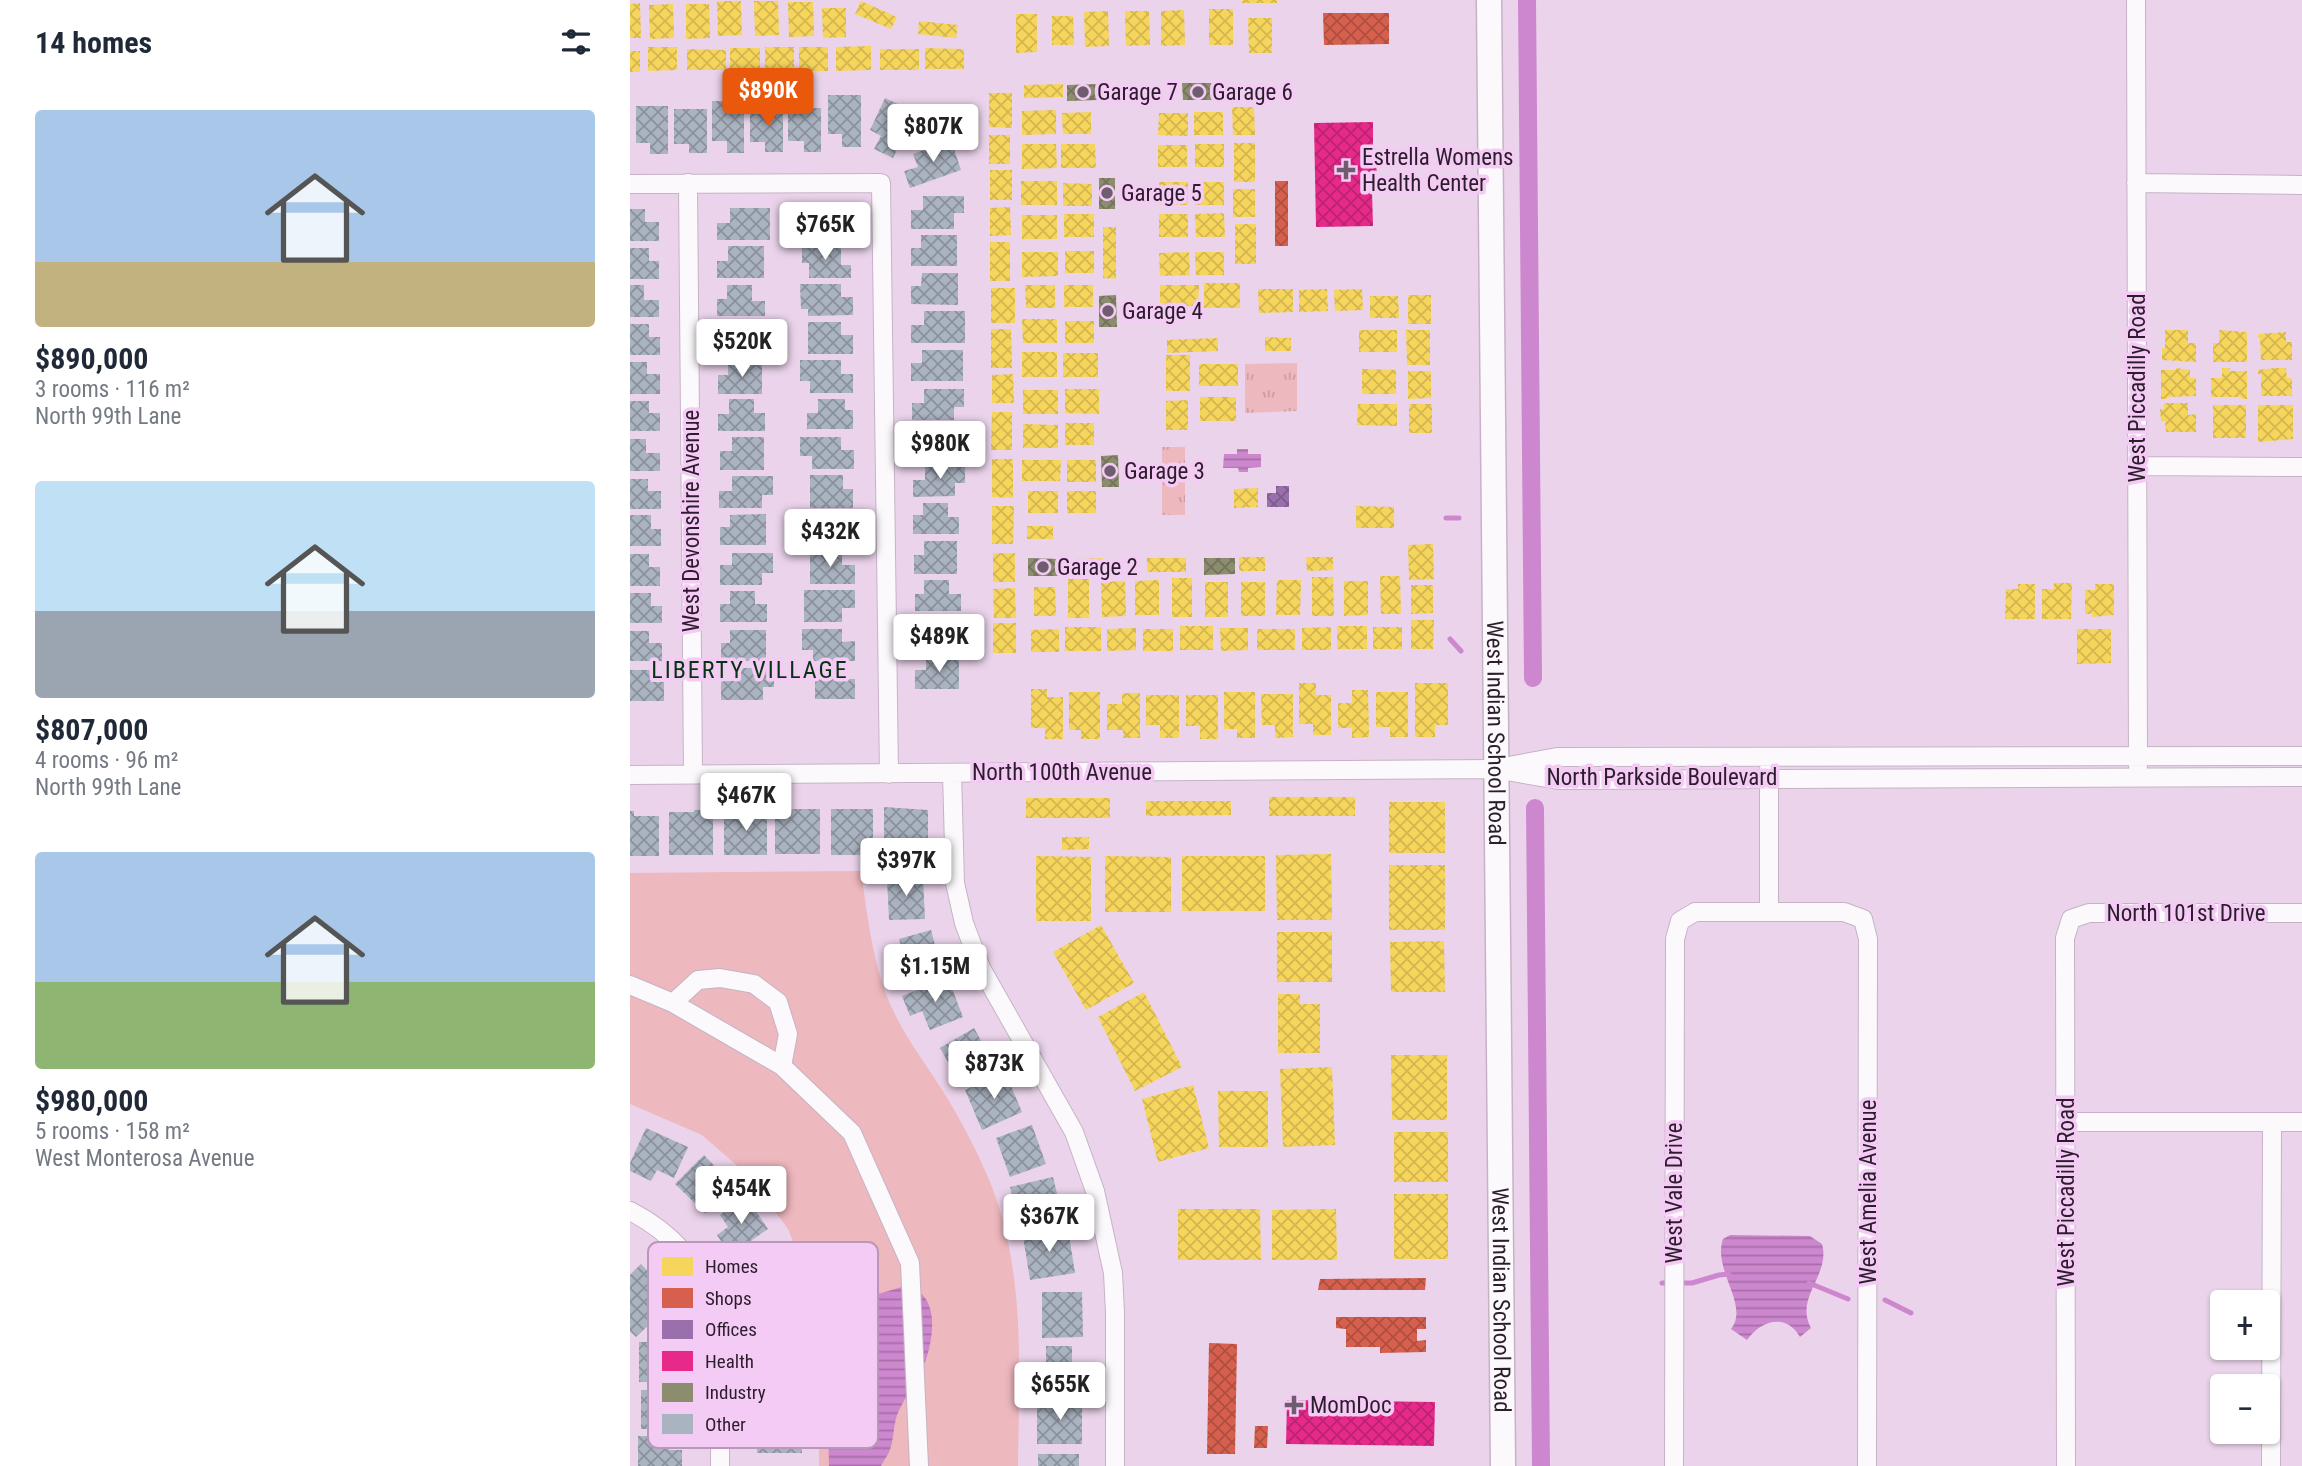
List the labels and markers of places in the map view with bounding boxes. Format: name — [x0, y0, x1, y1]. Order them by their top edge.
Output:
pin: $890K — [719, 68, 817, 128]
place label: Garage 7 — [1097, 79, 1178, 106]
place label: Garage 6 — [1212, 79, 1293, 106]
marker: Garage 7 — [1075, 84, 1091, 100]
marker: Garage 6 — [1190, 84, 1206, 100]
pin: $807K — [884, 104, 982, 164]
place label: Estrella Womens Health Center — [1362, 144, 1514, 197]
marker: Estrella Womens Health Center — [1336, 160, 1356, 180]
place label: Garage 5 — [1121, 180, 1202, 207]
marker: Garage 5 — [1099, 185, 1115, 201]
pin: $765K — [776, 202, 874, 262]
place label: Garage 4 — [1122, 298, 1203, 325]
marker: Garage 4 — [1100, 303, 1116, 319]
pin: $520K — [693, 320, 791, 379]
pin: $980K — [891, 421, 989, 481]
place label: Garage 3 — [1124, 458, 1205, 485]
marker: Garage 3 — [1102, 463, 1118, 479]
pin: $432K — [781, 510, 879, 569]
place label: Garage 2 — [1057, 554, 1138, 581]
marker: Garage 2 — [1035, 559, 1051, 575]
pin: $489K — [890, 614, 988, 674]
pin: $467K — [697, 774, 795, 833]
pin: $397K — [857, 838, 955, 898]
pin: $1.15M — [878, 944, 992, 1004]
pin: $873K — [945, 1042, 1043, 1101]
pin: $454K — [692, 1166, 790, 1226]
pin: $367K — [1000, 1194, 1098, 1254]
pin: $655K — [1011, 1362, 1109, 1422]
place label: MomDoc — [1310, 1392, 1392, 1419]
marker: MomDoc — [1284, 1395, 1304, 1415]

